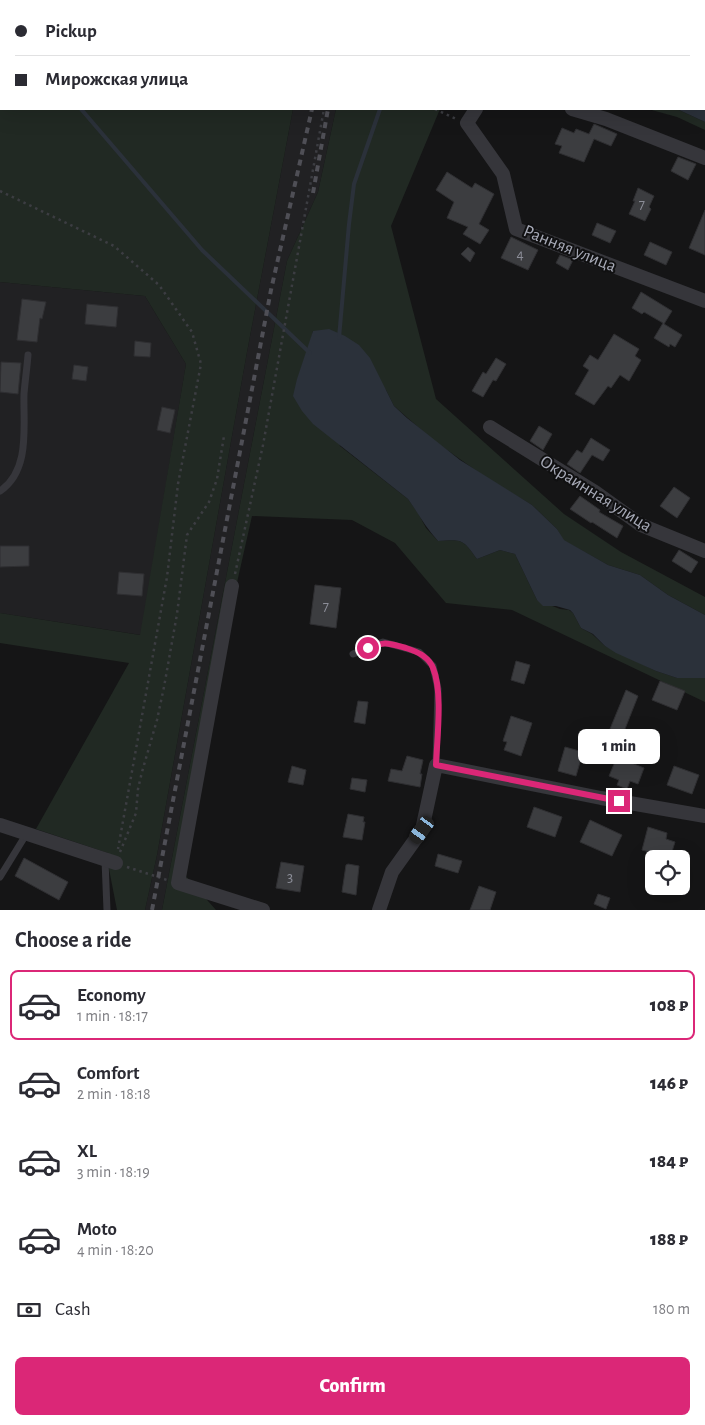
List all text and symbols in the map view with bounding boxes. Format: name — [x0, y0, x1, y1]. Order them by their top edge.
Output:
text: Pickup — [45, 22, 97, 41]
text: Мирожская улица — [45, 70, 188, 89]
house number: 7 — [639, 197, 645, 212]
street label: Ранняя улица — [521, 222, 619, 276]
house number: 4 — [516, 247, 524, 262]
street label: Окраинная улица — [536, 452, 655, 535]
house number: 7 — [323, 599, 329, 614]
route start — [357, 637, 379, 659]
callout: 1 min — [578, 728, 660, 764]
text: 1 min — [602, 738, 636, 754]
route end — [608, 790, 630, 812]
car — [407, 813, 436, 847]
map controls — [645, 850, 690, 895]
button: locate — [645, 850, 690, 895]
house number: 3 — [287, 870, 293, 885]
text: Choose a ride — [15, 929, 131, 951]
icon: car — [17, 983, 62, 1028]
text: Economy — [77, 986, 146, 1005]
text: 108 ₽ — [650, 996, 688, 1015]
text: 1 min · 18:17 — [77, 1008, 148, 1024]
icon: car — [17, 1061, 62, 1106]
text: Comfort — [77, 1064, 139, 1083]
text: 146 ₽ — [650, 1074, 688, 1093]
text: 2 min · 18:18 — [77, 1086, 151, 1102]
icon: car — [17, 1139, 62, 1184]
text: XL — [77, 1142, 97, 1161]
text: 184 ₽ — [650, 1152, 688, 1171]
text: 3 min · 18:19 — [77, 1164, 150, 1180]
icon: car — [17, 1217, 62, 1262]
text: Moto — [77, 1220, 117, 1239]
text: 188 ₽ — [650, 1230, 688, 1249]
text: 4 min · 18:20 — [77, 1242, 154, 1258]
icon: cash — [15, 1296, 43, 1324]
text: Cash — [55, 1300, 91, 1319]
text: 180 m — [653, 1301, 690, 1317]
button: Confirm — [15, 1357, 690, 1415]

